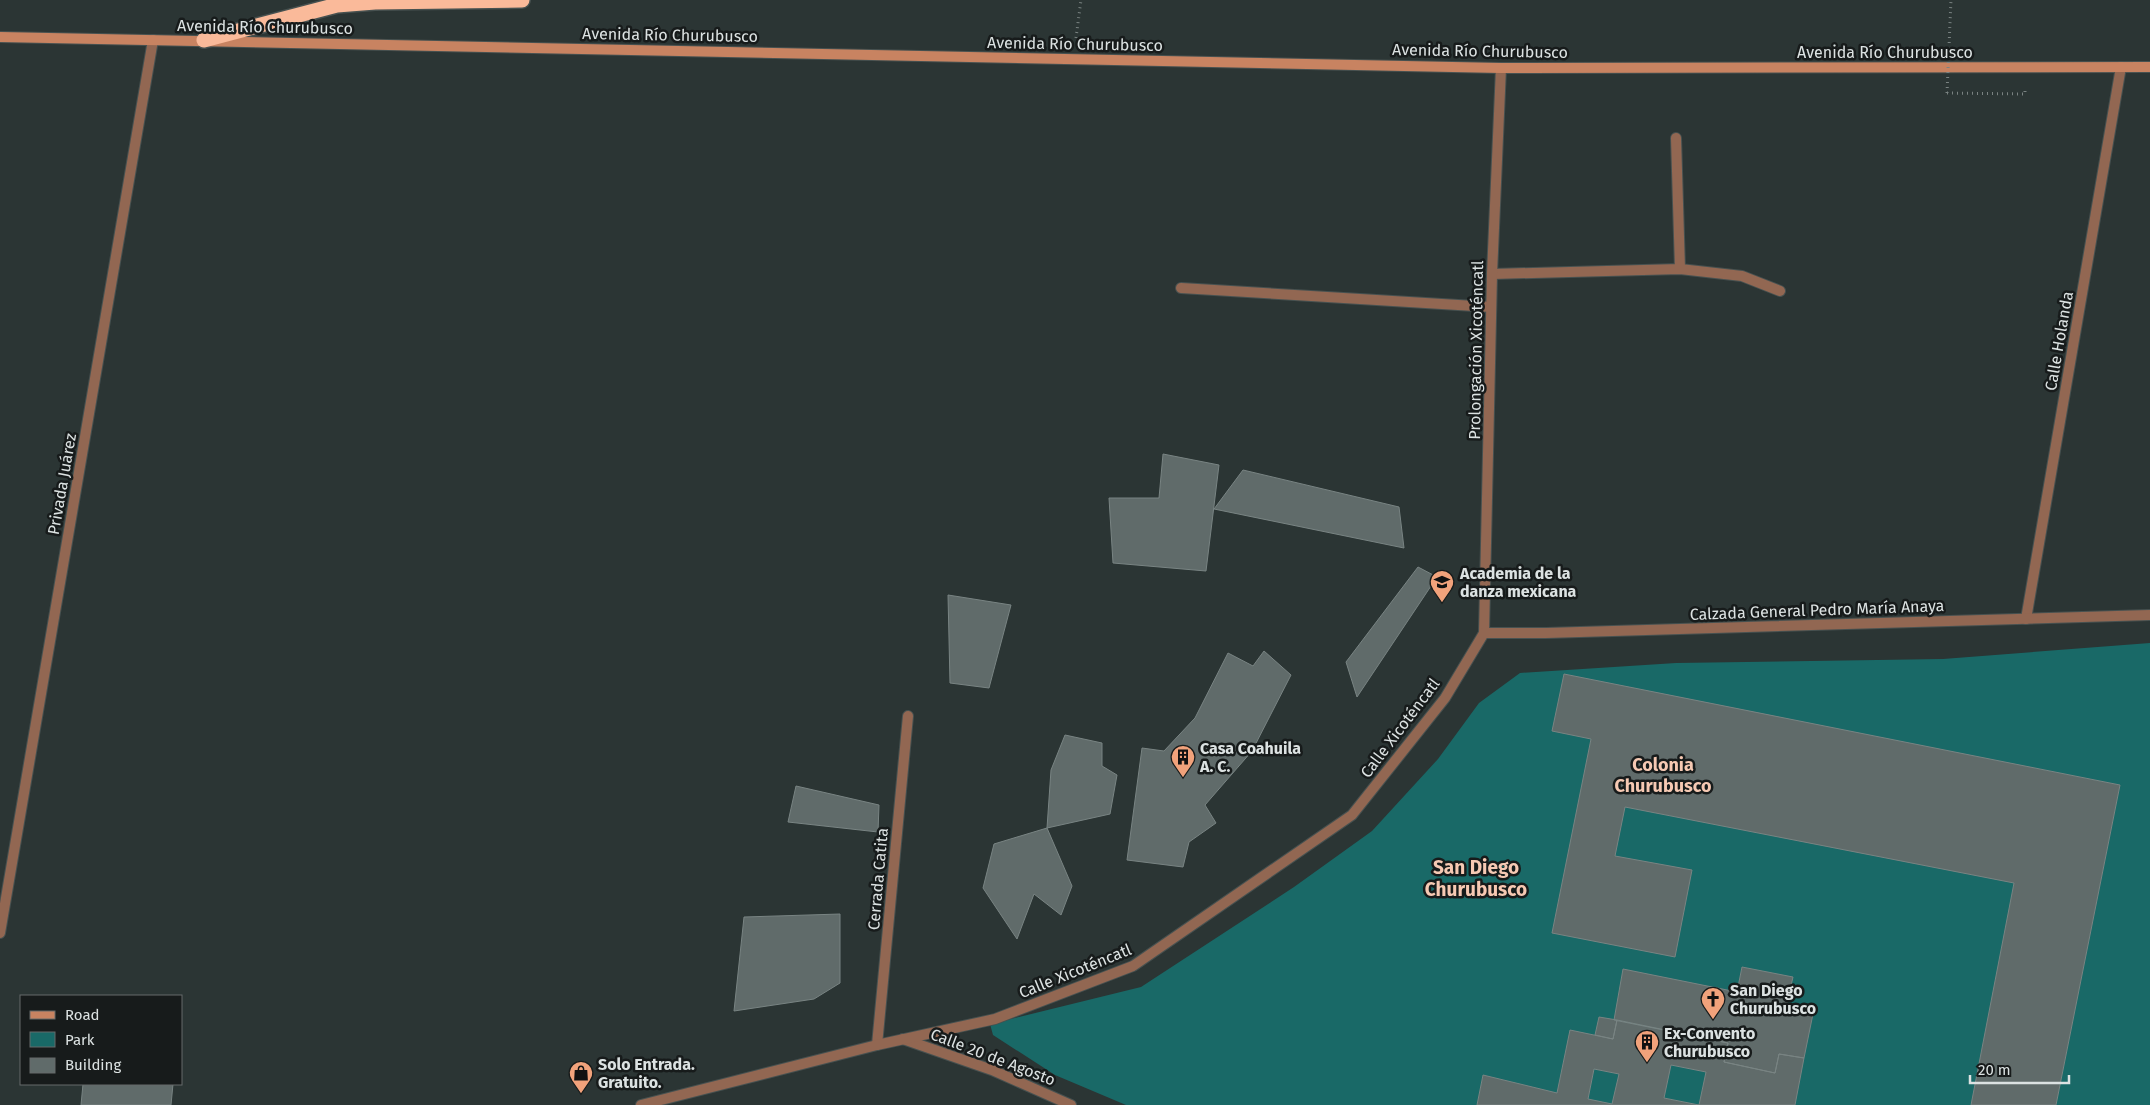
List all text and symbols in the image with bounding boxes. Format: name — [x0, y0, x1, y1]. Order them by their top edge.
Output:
street label: Avenida Río Churubusco — [177, 16, 353, 38]
street label: Avenida Río Churubusco — [582, 24, 758, 46]
street label: Avenida Río Churubusco — [987, 33, 1163, 55]
street label: Avenida Río Churubusco — [1392, 40, 1568, 62]
street label: Avenida Río Churubusco — [1797, 43, 1973, 62]
street label: Prolongación Xicoténcatl — [1465, 260, 1487, 440]
street label: Calle Holanda — [2041, 290, 2077, 392]
street label: Privada Juárez — [44, 432, 80, 536]
place label: Academia de la danza mexicana — [1459, 564, 1577, 601]
school or university icon: Academia de la danza mexicana — [1429, 569, 1455, 603]
street label: Calzada General Pedro María Anaya — [1689, 596, 1945, 624]
street label: Calle Xicoténcatl — [1356, 674, 1444, 781]
place label: Casa Coahuila A. C. — [1199, 739, 1301, 776]
building icon: Casa Coahuila A. C. — [1170, 744, 1196, 778]
district label: Colonia Churubusco — [1615, 754, 1711, 797]
street label: Cerrada Catita — [864, 827, 892, 931]
district label: San Diego Churubusco — [1425, 856, 1527, 901]
street label: Calle Xicoténcatl — [1016, 940, 1134, 1002]
place label: San Diego Churubusco — [1730, 981, 1816, 1018]
church icon: San Diego Churubusco — [1700, 986, 1726, 1020]
legend — [20, 995, 182, 1085]
text: Road — [65, 1006, 100, 1024]
street label: Calle 20 de Agosto — [928, 1024, 1058, 1090]
place label: Ex-Convento Churubusco — [1664, 1024, 1755, 1061]
building icon: Ex-Convento Churubusco — [1634, 1029, 1660, 1063]
text: Park — [65, 1031, 95, 1049]
scale bar — [1970, 1052, 2069, 1084]
place label: Solo Entrada. Gratuito. — [598, 1055, 695, 1092]
text: Building — [65, 1056, 121, 1074]
shop icon: Solo Entrada. Gratuito. — [568, 1060, 594, 1094]
text: 20 m — [1978, 1061, 2011, 1079]

